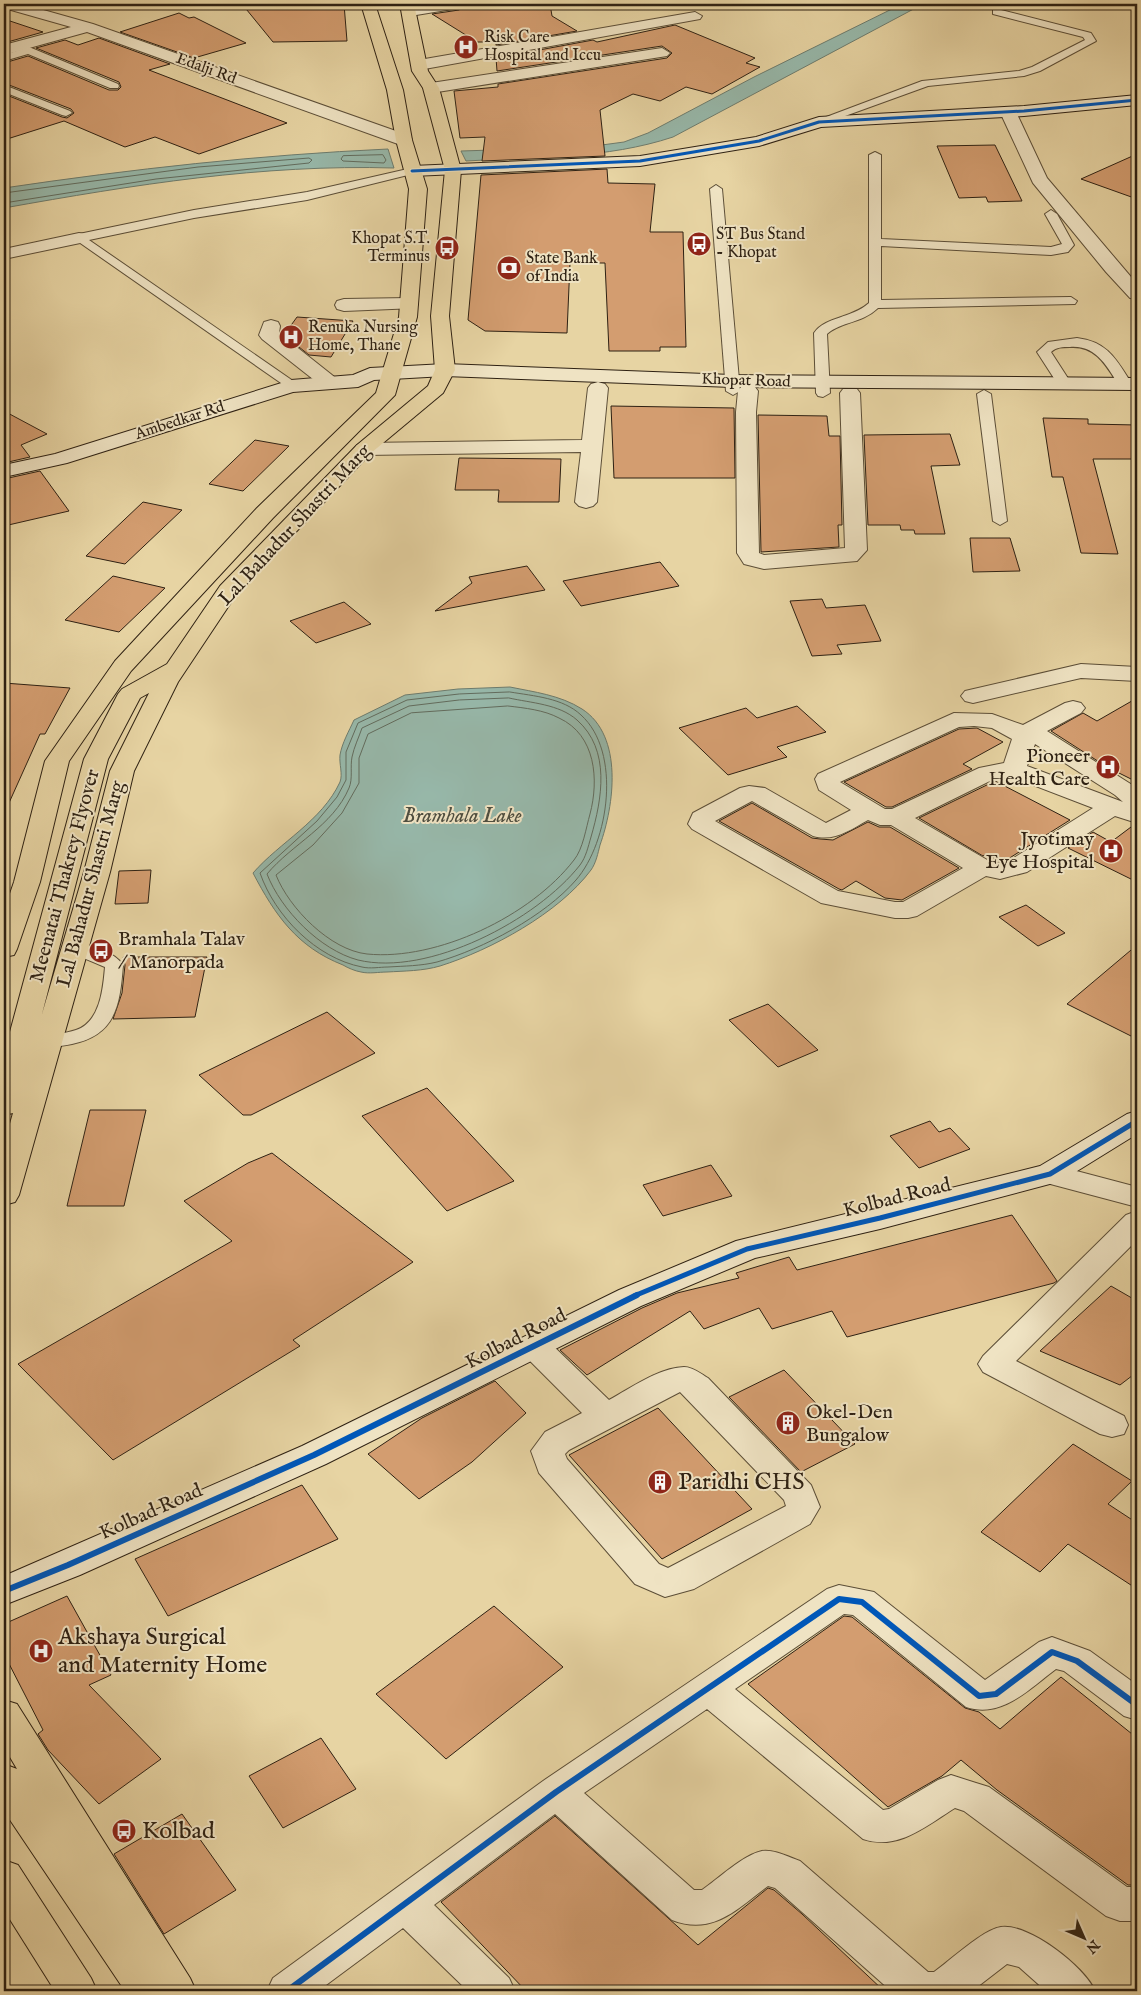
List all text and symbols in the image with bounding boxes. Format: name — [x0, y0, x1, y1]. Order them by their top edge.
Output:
place label: Risk Care Hospital and Iccu — [484, 28, 601, 66]
hospital icon: Risk Care Hospital and Iccu — [453, 34, 479, 60]
street label: Edalji Rd — [173, 49, 239, 89]
place label: ST Bus Stand - Khopat — [716, 225, 805, 263]
place label: Khopat S.T. Terminus — [351, 229, 430, 267]
bus stop icon: ST Bus Stand - Khopat — [686, 231, 712, 257]
bus stop icon: Khopat S.T. Terminus — [434, 235, 460, 261]
place label: State Bank of India — [526, 249, 598, 287]
bank icon: State Bank of India — [496, 255, 522, 281]
place label: Renuka Nursing Home, Thane — [308, 318, 418, 356]
hospital icon: Renuka Nursing Home, Thane — [278, 324, 304, 350]
street label: Khopat Road — [701, 369, 791, 393]
street label: Ambedkar Rd — [132, 397, 228, 445]
street label: Lal Bahadur Shastri Marg — [213, 438, 377, 611]
place label: Pioneer Health Care — [988, 744, 1091, 792]
hospital icon: Pioneer Health Care — [1095, 754, 1121, 780]
street label: Meenatai Thakrey Flyover — [24, 766, 106, 986]
street label: Lal Bahadur Shastri Marg — [51, 777, 131, 990]
water label: Bramhala Lake — [402, 803, 522, 830]
place label: Jyotimay Eye Hospital — [986, 827, 1095, 875]
hospital icon: Jyotimay Eye Hospital — [1098, 838, 1124, 864]
place label: Bramhala Talav / Manorpada — [118, 927, 246, 975]
bus stop icon: Bramhala Talav / Manorpada — [88, 938, 114, 964]
street label: Kolbad Road — [841, 1172, 954, 1223]
street label: Kolbad Road — [461, 1303, 571, 1375]
place label: Okel-Den Bungalow — [806, 1400, 893, 1448]
building icon: Okel-Den Bungalow — [775, 1410, 801, 1436]
place label: Paridhi CHS — [678, 1467, 805, 1498]
building icon: Paridhi CHS — [647, 1469, 673, 1495]
street label: Kolbad Road — [96, 1478, 207, 1546]
place label: Akshaya Surgical and Maternity Home — [57, 1622, 267, 1681]
hospital icon: Akshaya Surgical and Maternity Home — [28, 1638, 54, 1664]
place label: Kolbad — [142, 1816, 215, 1847]
bus stop icon: Kolbad — [111, 1818, 137, 1844]
north arrow — [1058, 1912, 1108, 1962]
text: N — [1082, 1935, 1104, 1957]

